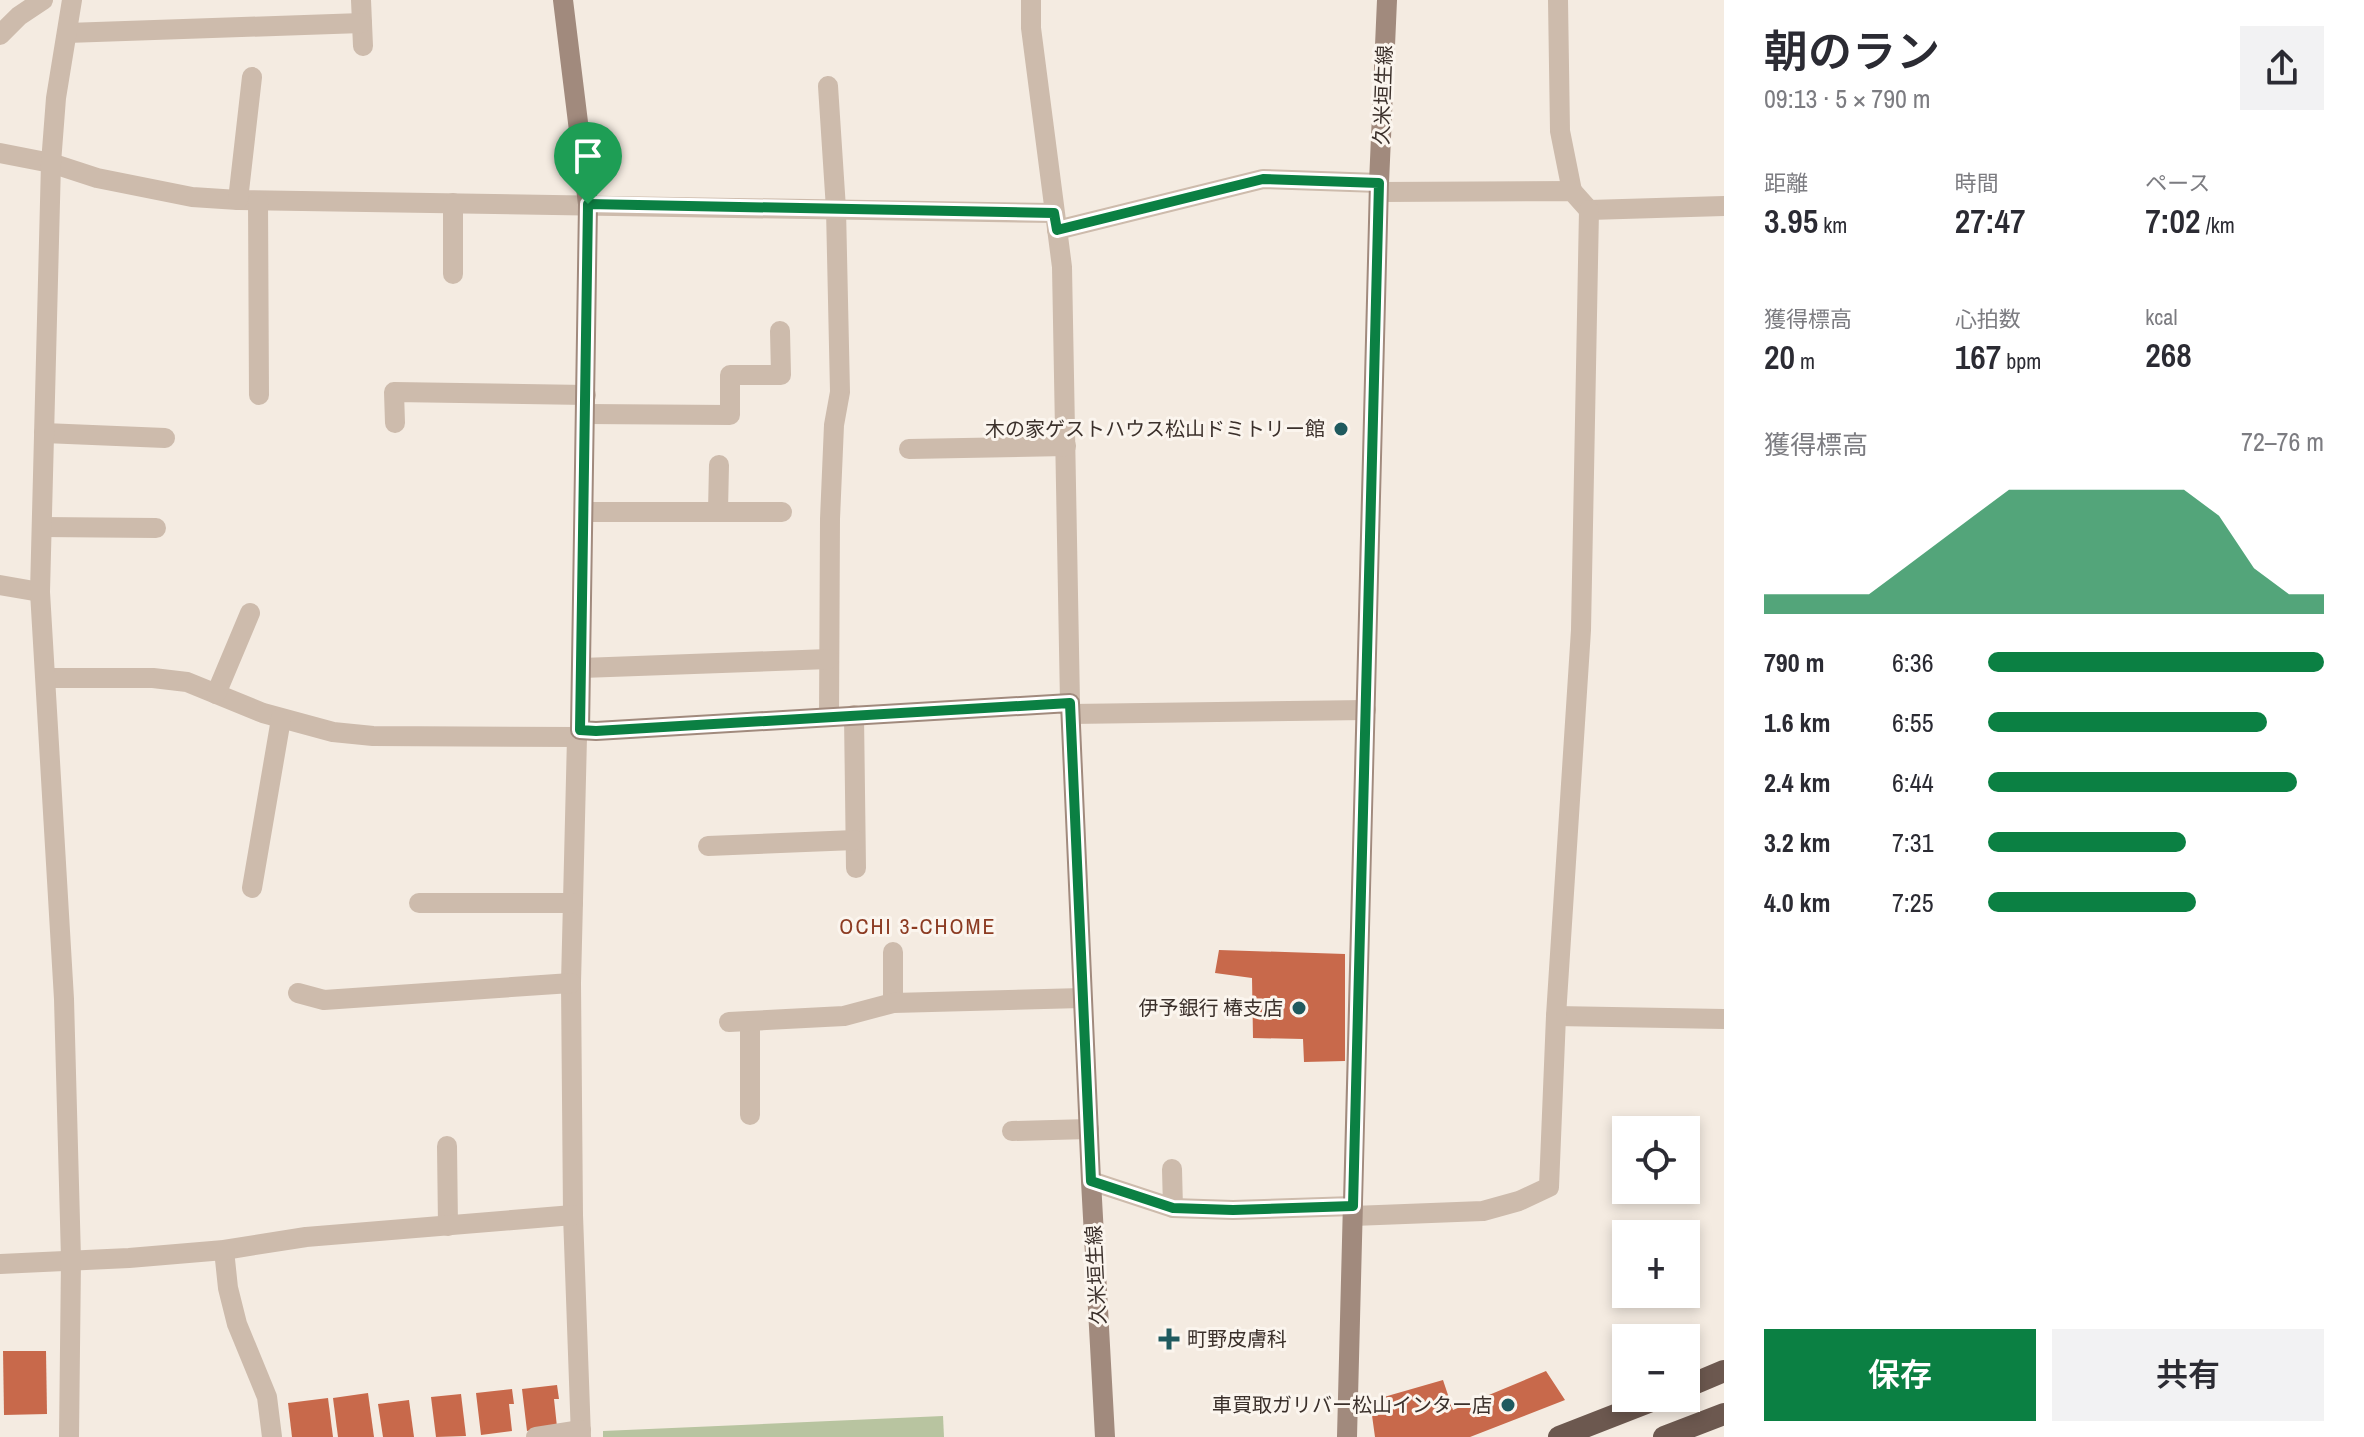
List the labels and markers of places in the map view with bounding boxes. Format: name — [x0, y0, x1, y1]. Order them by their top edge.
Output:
pin — [554, 122, 622, 204]
place label: 木の家ゲストハウス松山ドミトリー館 — [985, 415, 1325, 442]
marker: 木の家ゲストハウス松山ドミトリー館 — [1332, 420, 1350, 438]
place label: 伊予銀行 椿支店 — [1138, 994, 1283, 1021]
marker: 伊予銀行 椿支店 — [1290, 999, 1308, 1017]
place label: 町野皮膚科 — [1187, 1325, 1287, 1352]
marker: 町野皮膚科 — [1158, 1328, 1180, 1350]
place label: 車買取ガリバー松山インター店 — [1212, 1391, 1492, 1418]
marker: 車買取ガリバー松山インター店 — [1499, 1396, 1517, 1414]

